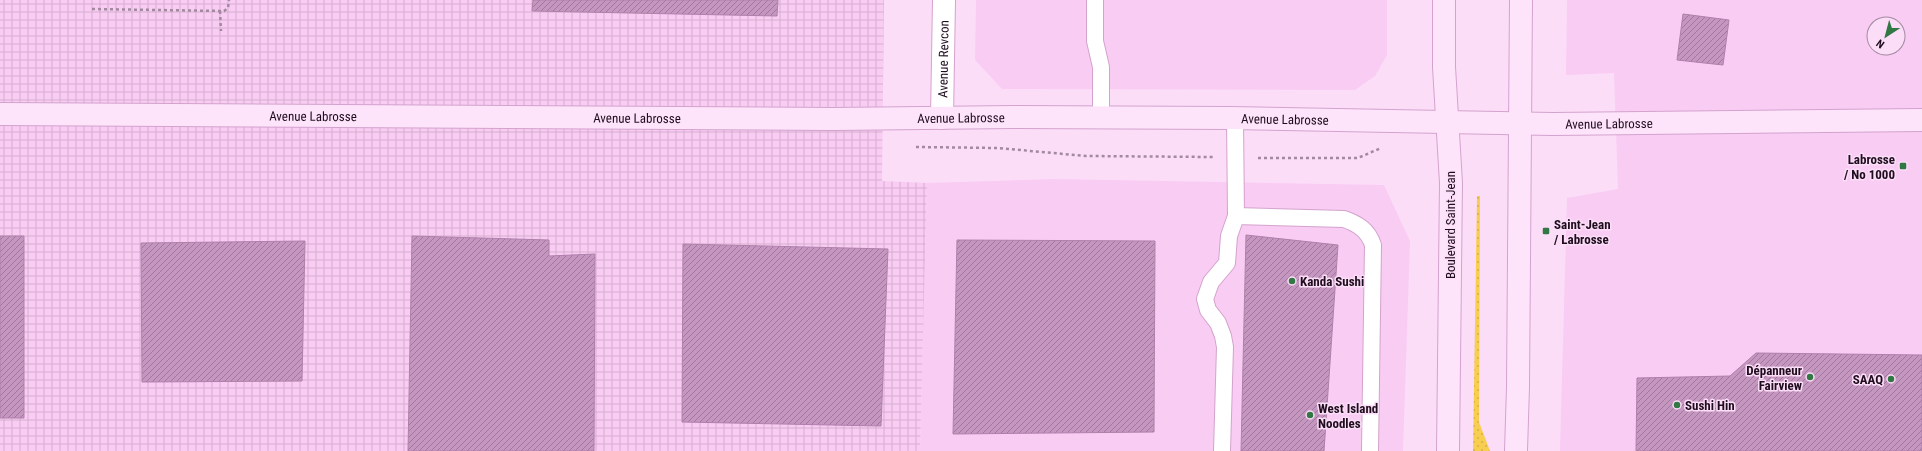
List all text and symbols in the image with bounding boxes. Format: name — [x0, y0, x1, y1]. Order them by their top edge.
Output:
north arrow — [1866, 16, 1906, 56]
street label: Avenue Revcon — [935, 20, 951, 98]
text: N — [1874, 36, 1887, 51]
street label: Avenue Labrosse — [269, 108, 357, 124]
street label: Avenue Labrosse — [593, 110, 681, 126]
street label: Avenue Labrosse — [917, 110, 1005, 126]
street label: Avenue Labrosse — [1241, 111, 1329, 127]
street label: Avenue Labrosse — [1565, 115, 1653, 131]
place label: Labrosse / No 1000 — [1844, 152, 1895, 182]
marker: Labrosse / No 1000 — [1898, 161, 1908, 171]
street label: Boulevard Saint-Jean — [1443, 171, 1458, 279]
place label: Saint-Jean / Labrosse — [1554, 217, 1611, 247]
marker: Saint-Jean / Labrosse — [1541, 226, 1551, 236]
place label: Kanda Sushi — [1300, 274, 1364, 289]
marker: Kanda Sushi — [1287, 276, 1297, 286]
place label: Dépanneur Fairview — [1746, 363, 1803, 393]
marker: Dépanneur Fairview — [1805, 372, 1815, 382]
place label: SAAQ — [1853, 372, 1883, 387]
marker: SAAQ — [1886, 374, 1896, 384]
place label: Sushi Hin — [1685, 398, 1735, 413]
marker: Sushi Hin — [1672, 400, 1682, 410]
place label: West Island Noodles — [1318, 401, 1378, 431]
marker: West Island Noodles — [1305, 410, 1315, 420]

